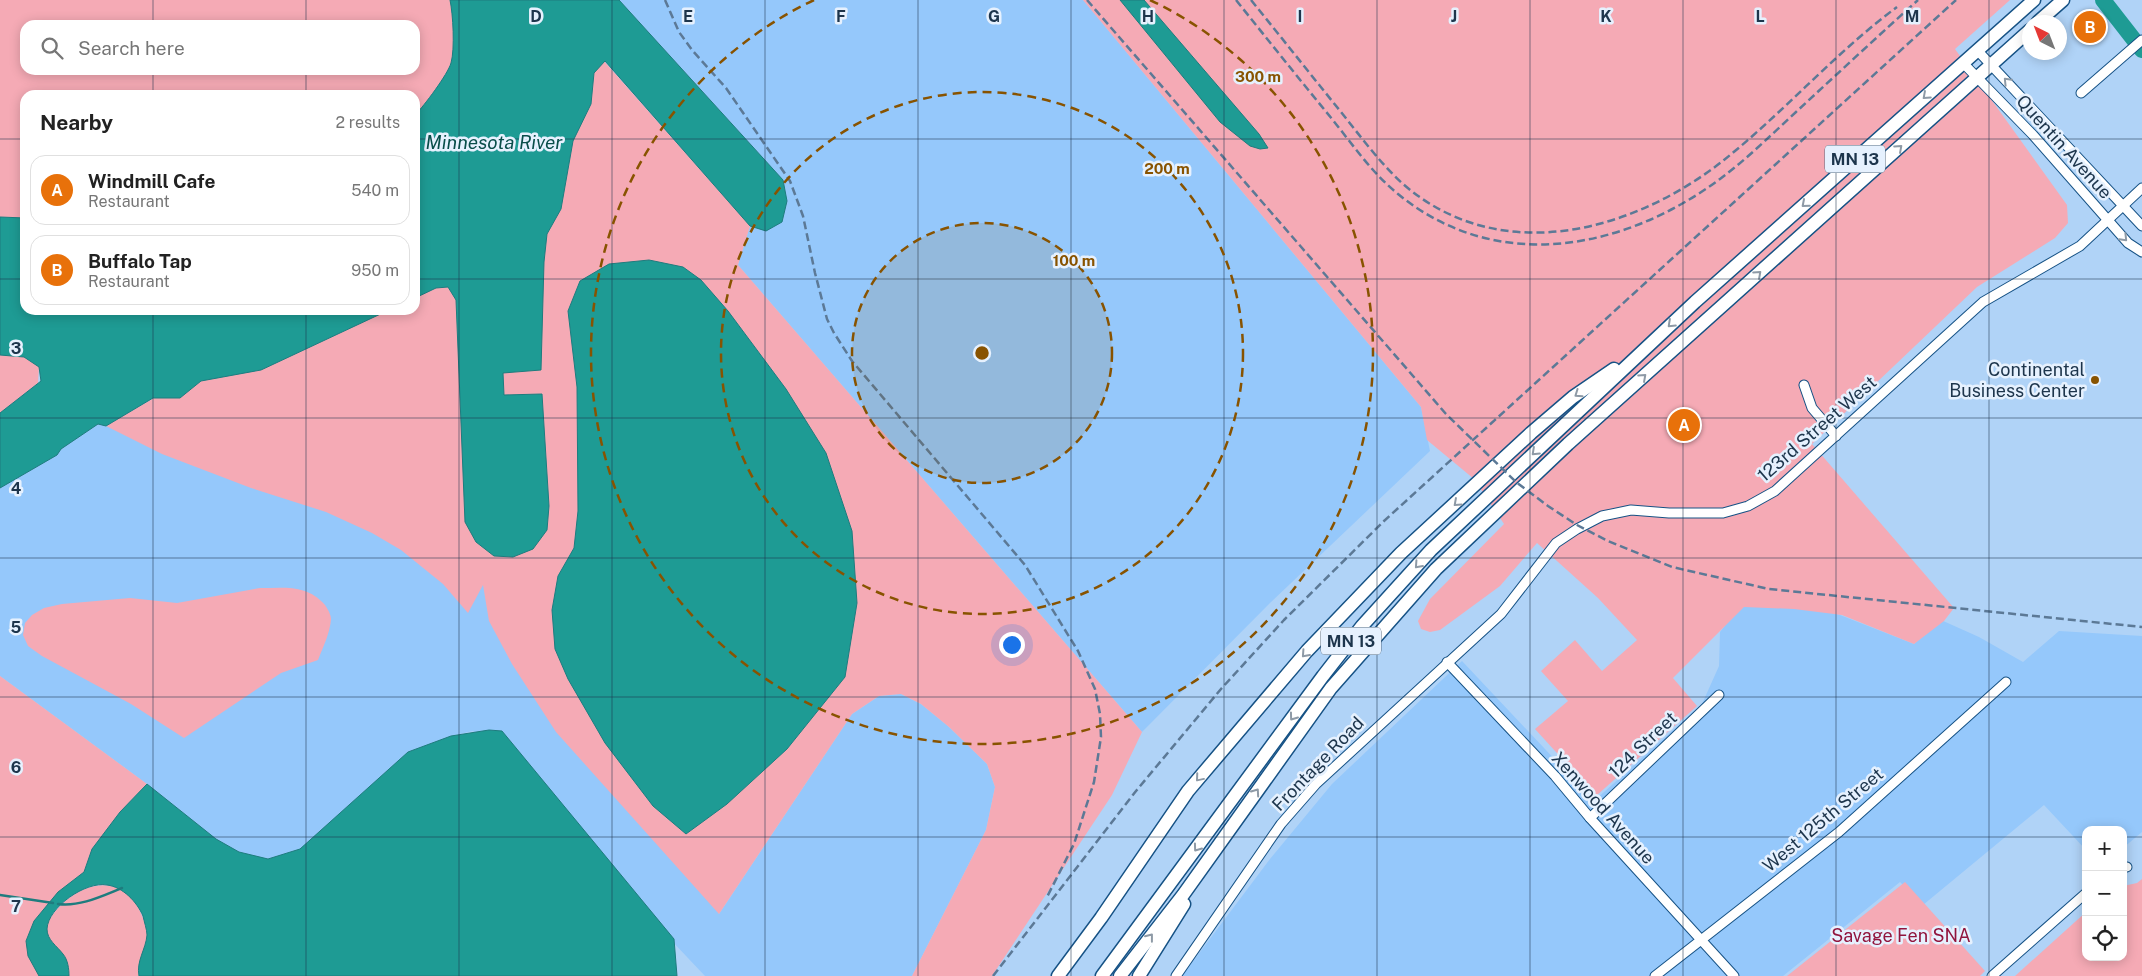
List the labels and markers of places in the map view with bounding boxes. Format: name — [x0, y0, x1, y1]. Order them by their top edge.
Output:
pin: B — [2074, 8, 2106, 46]
centre of rings — [973, 344, 991, 362]
place label: Continental Business Center — [1949, 359, 2085, 401]
marker: Continental Business Center — [2089, 374, 2101, 386]
pin: A — [1668, 406, 1700, 444]

